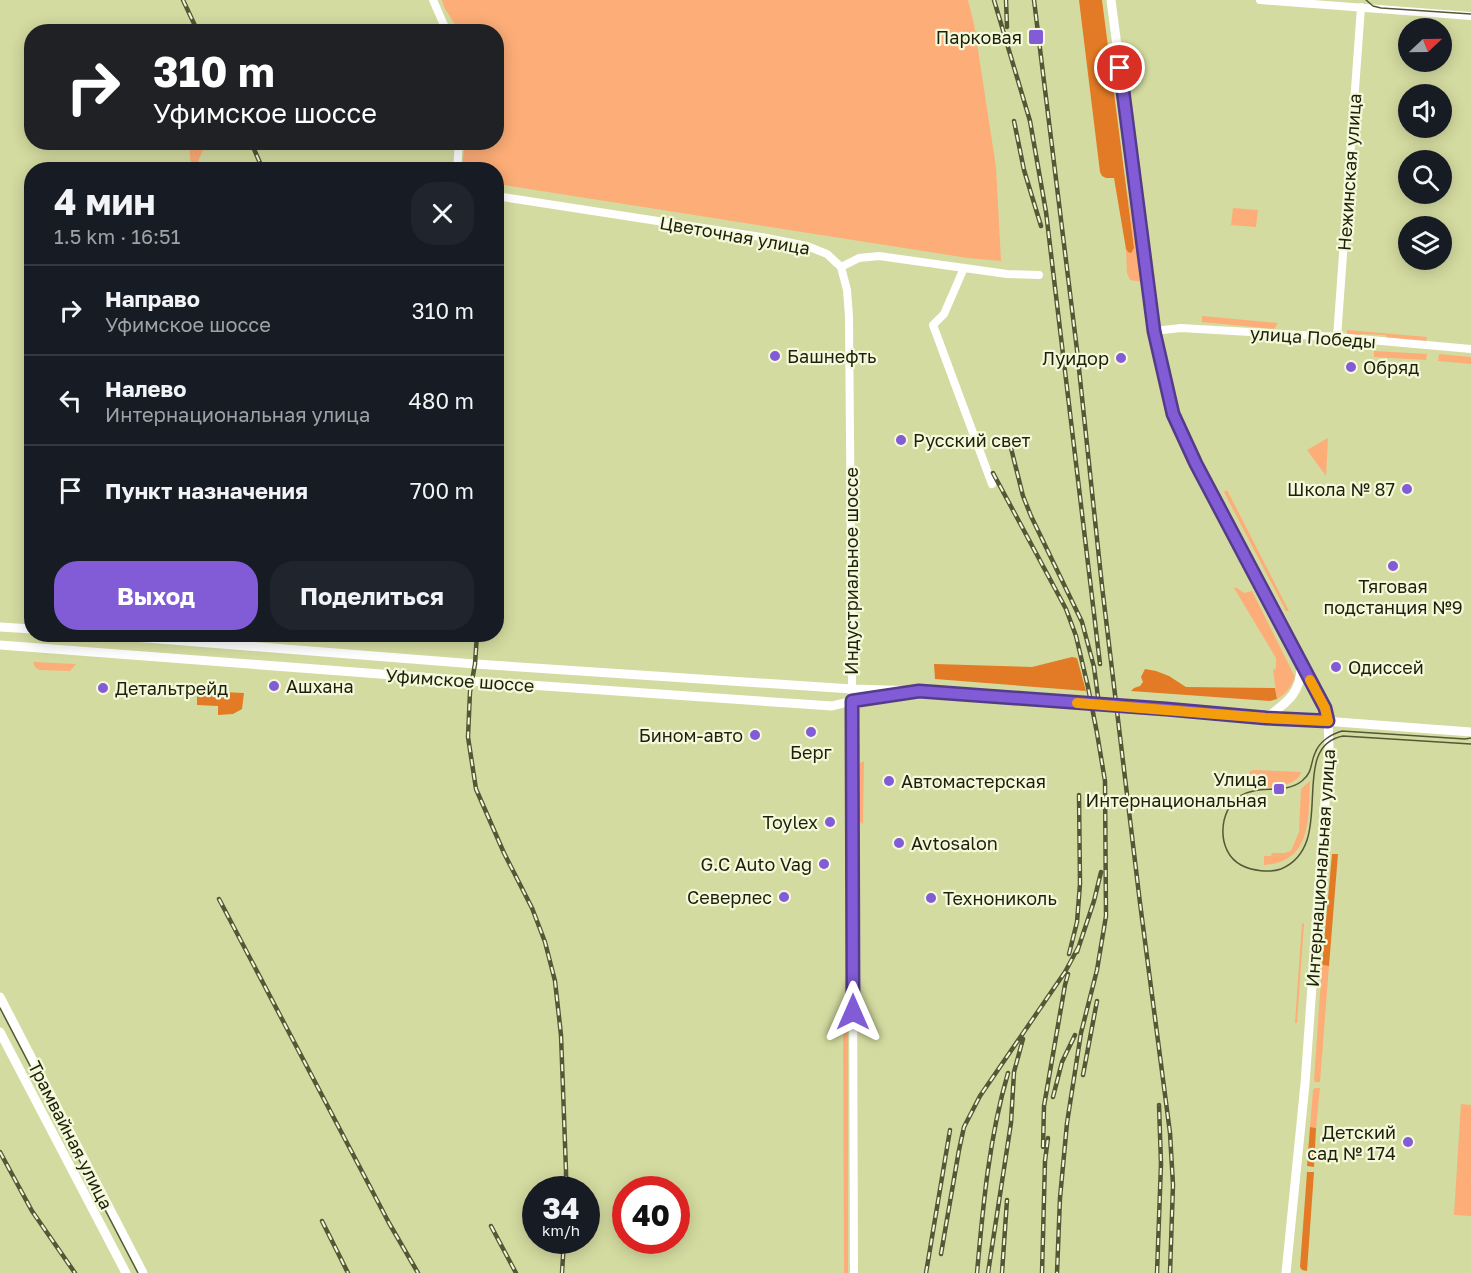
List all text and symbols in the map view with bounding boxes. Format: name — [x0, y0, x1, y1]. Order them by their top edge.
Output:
north arrow — [1398, 18, 1452, 72]
map controls — [1398, 18, 1452, 270]
place label: Парковая — [936, 26, 1022, 48]
marker: Парковая — [1027, 28, 1045, 46]
pin — [1094, 42, 1145, 93]
text: 310 m — [153, 46, 275, 96]
icon: right — [54, 48, 132, 126]
icon: arrive — [1103, 51, 1136, 84]
button: sound — [1398, 84, 1452, 138]
street label: Нежинская улица — [1333, 93, 1365, 251]
text: Уфимское шоссе — [153, 97, 377, 129]
button: search — [1398, 150, 1452, 204]
text: 4 мин — [54, 180, 155, 223]
button: close — [411, 182, 474, 245]
street label: Цветочная улица — [658, 211, 812, 259]
button: layers — [1398, 216, 1452, 270]
text: 1.5 km · 16:51 — [54, 224, 180, 248]
text: Направо — [105, 285, 200, 312]
icon: right — [54, 294, 87, 327]
text: 310 m — [412, 297, 474, 324]
text: Уфимское шоссе — [105, 312, 271, 336]
street label: улица Победы — [1249, 322, 1377, 352]
place label: Башнефть — [787, 345, 877, 367]
place label: Луидор — [1042, 347, 1109, 369]
marker: Башнефть — [768, 349, 782, 363]
marker: Луидор — [1114, 351, 1128, 365]
place label: Обряд — [1363, 356, 1419, 378]
marker: Обряд — [1344, 360, 1358, 374]
text: Налево — [105, 375, 187, 402]
icon: left — [54, 384, 87, 417]
text: 480 m — [409, 387, 474, 414]
text: Интернациональная улица — [105, 402, 370, 426]
place label: Русский свет — [913, 429, 1031, 451]
marker: Русский свет — [894, 433, 908, 447]
street label: Индустриальное шоссе — [840, 467, 862, 675]
icon: arrive — [54, 474, 87, 507]
text: Пункт назначения — [105, 477, 308, 504]
text: 700 m — [410, 477, 474, 504]
place label: Школа № 87 — [1287, 478, 1395, 500]
marker: Школа № 87 — [1400, 482, 1414, 496]
marker: Тяговая подстанция №9 — [1386, 559, 1400, 573]
button: Выход — [54, 561, 258, 630]
button: Поделиться — [270, 561, 474, 630]
place label: Тяговая подстанция №9 — [1323, 575, 1463, 618]
place label: Одиссей — [1348, 656, 1424, 678]
marker: Одиссей — [1329, 660, 1343, 674]
street label: Уфимское шоссе — [385, 664, 535, 696]
place label: Ашхана — [286, 675, 354, 697]
place label: Детальтрейд — [115, 677, 228, 699]
marker: Ашхана — [267, 679, 281, 693]
marker: Детальтрейд — [96, 681, 110, 695]
place label: Бином-авто — [639, 724, 743, 746]
marker: Берг — [804, 725, 818, 739]
marker: Бином-авто — [748, 728, 762, 742]
place label: Берг — [790, 741, 832, 763]
street label: Интернациональная улица — [1301, 748, 1339, 988]
place label: Улица Интернациональная — [1086, 768, 1267, 811]
place label: Автомастерская — [901, 770, 1046, 792]
marker: Автомастерская — [882, 774, 896, 788]
marker: Улица Интернациональная — [1272, 782, 1286, 796]
place label: Toylex — [762, 811, 818, 833]
marker: Toylex — [823, 815, 837, 829]
place label: Avtosalon — [911, 832, 998, 854]
marker: Avtosalon — [892, 836, 906, 850]
place label: G.C Auto Vag — [701, 853, 812, 875]
marker: G.C Auto Vag — [817, 857, 831, 871]
place label: Северлес — [687, 886, 772, 908]
place label: Технониколь — [943, 887, 1057, 909]
marker: Северлес — [777, 890, 791, 904]
marker: Технониколь — [924, 891, 938, 905]
position arrow — [821, 980, 885, 1044]
street label: Трамвайная улица — [24, 1057, 118, 1213]
place label: Детский сад № 174 — [1307, 1121, 1396, 1164]
marker: Детский сад № 174 — [1401, 1135, 1415, 1149]
speed limit sign: 40 — [612, 1176, 690, 1254]
text: 34 — [542, 1190, 580, 1226]
text: km/h — [542, 1221, 580, 1239]

